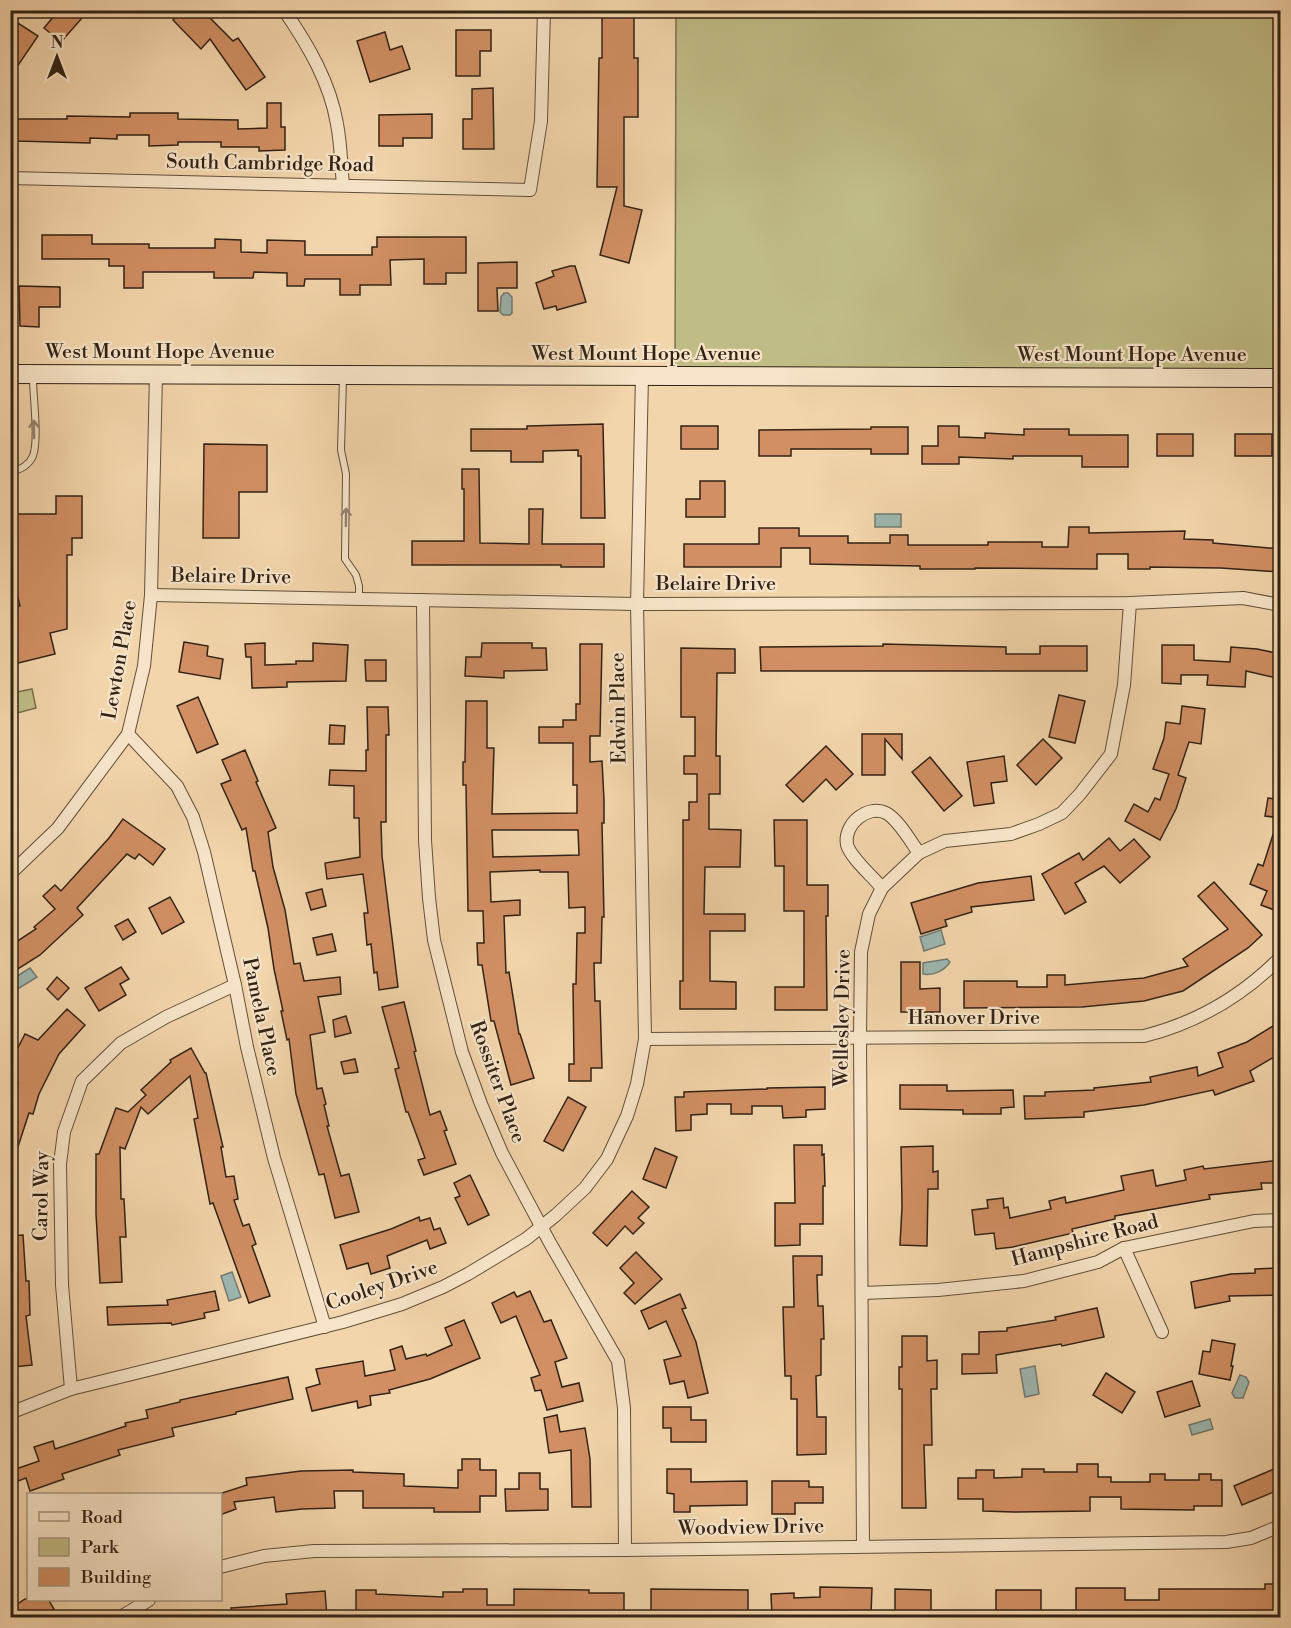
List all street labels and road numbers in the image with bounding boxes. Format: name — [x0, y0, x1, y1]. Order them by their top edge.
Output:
street label: South Cambridge Road — [166, 150, 375, 178]
street label: West Mount Hope Avenue — [44, 340, 275, 365]
street label: West Mount Hope Avenue — [530, 342, 761, 367]
street label: West Mount Hope Avenue — [1016, 343, 1247, 368]
street label: Belaire Drive — [170, 563, 291, 591]
street label: Belaire Drive — [655, 572, 776, 597]
street label: Lewton Place — [97, 598, 143, 722]
street label: Edwin Place — [606, 652, 632, 764]
street label: Wellesley Drive — [829, 949, 857, 1088]
street label: Pamela Place — [236, 955, 286, 1079]
street label: Hanover Drive — [908, 1006, 1040, 1031]
street label: Rossiter Place — [463, 1017, 531, 1147]
street label: Carol Way — [29, 1150, 55, 1241]
street label: Hampshire Road — [1009, 1209, 1162, 1273]
street label: Cooley Drive — [323, 1255, 441, 1317]
street label: Woodview Drive — [677, 1514, 824, 1542]

